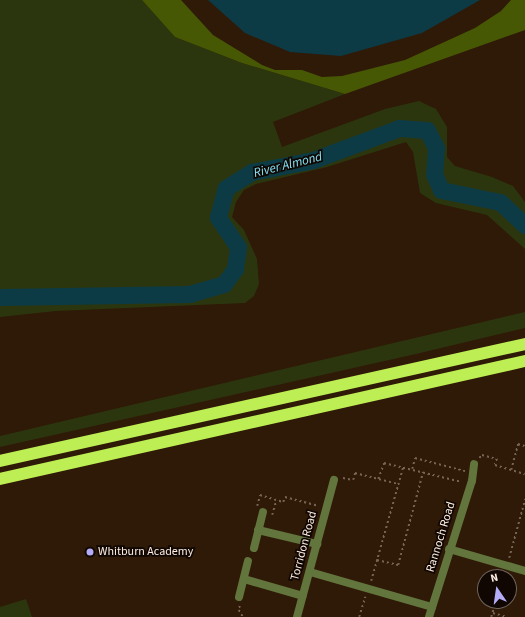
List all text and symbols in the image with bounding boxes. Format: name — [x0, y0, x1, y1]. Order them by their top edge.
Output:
water label: River Almond — [252, 149, 324, 181]
street label: Rannoch Road — [423, 500, 459, 574]
street label: Torridon Road — [288, 510, 320, 582]
place label: Whitburn Academy — [98, 545, 193, 559]
marker: Whitburn Academy — [85, 547, 95, 557]
north arrow — [477, 569, 517, 609]
text: N — [489, 570, 500, 586]

